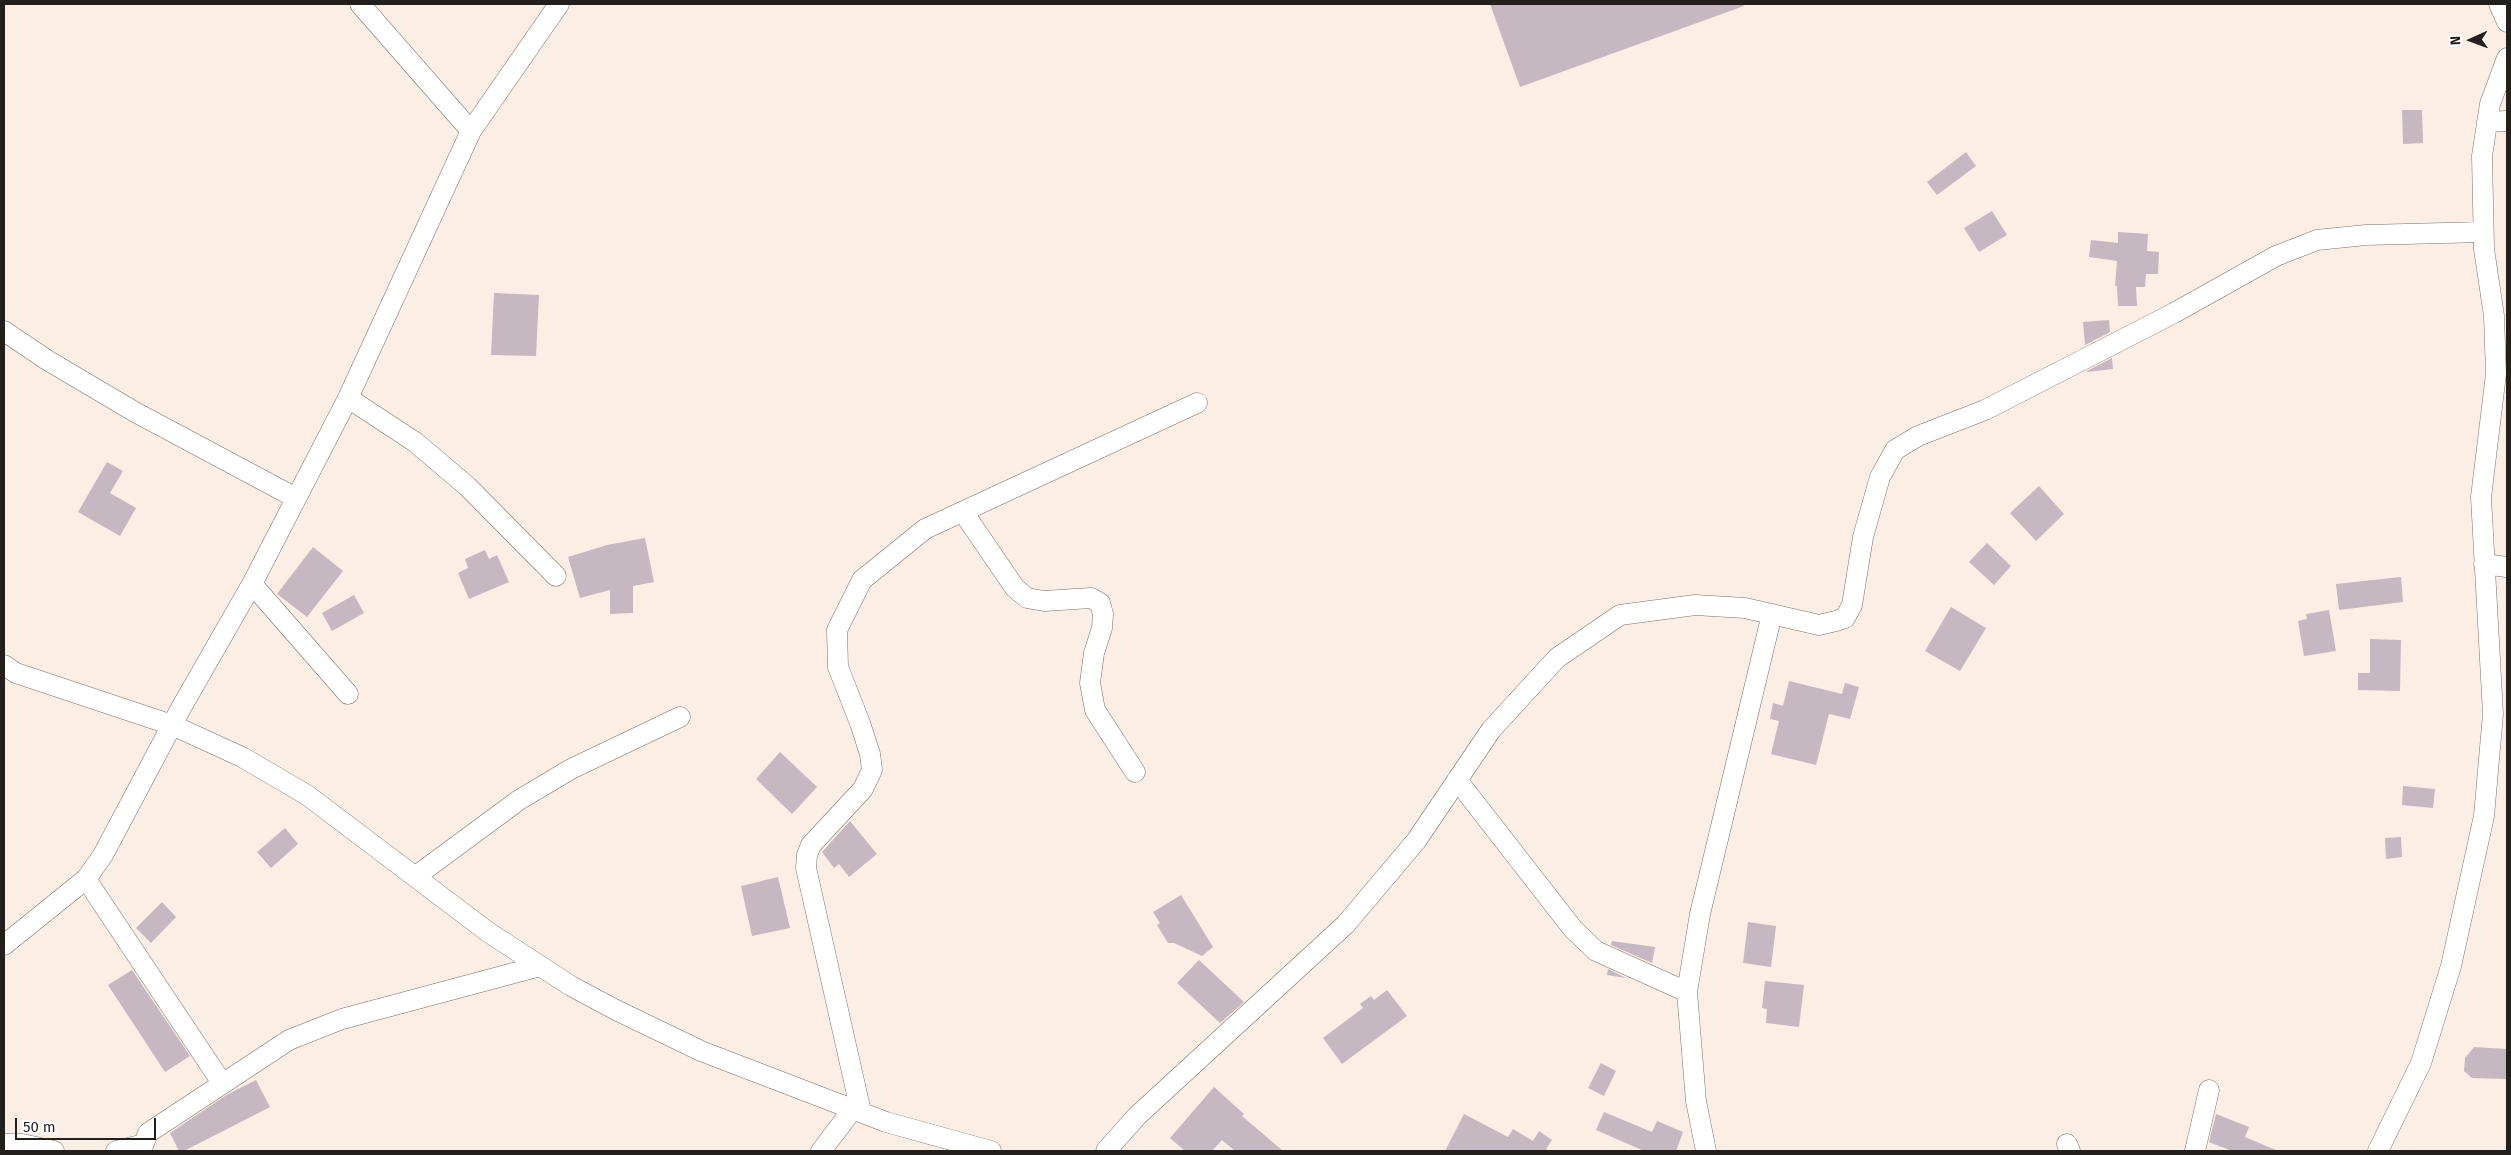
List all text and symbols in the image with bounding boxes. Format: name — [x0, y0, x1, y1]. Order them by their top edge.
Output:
north arrow — [2446, 15, 2496, 65]
text: N — [2447, 36, 2464, 45]
scale bar — [18, 1108, 159, 1140]
text: 50 m — [23, 1118, 56, 1136]

